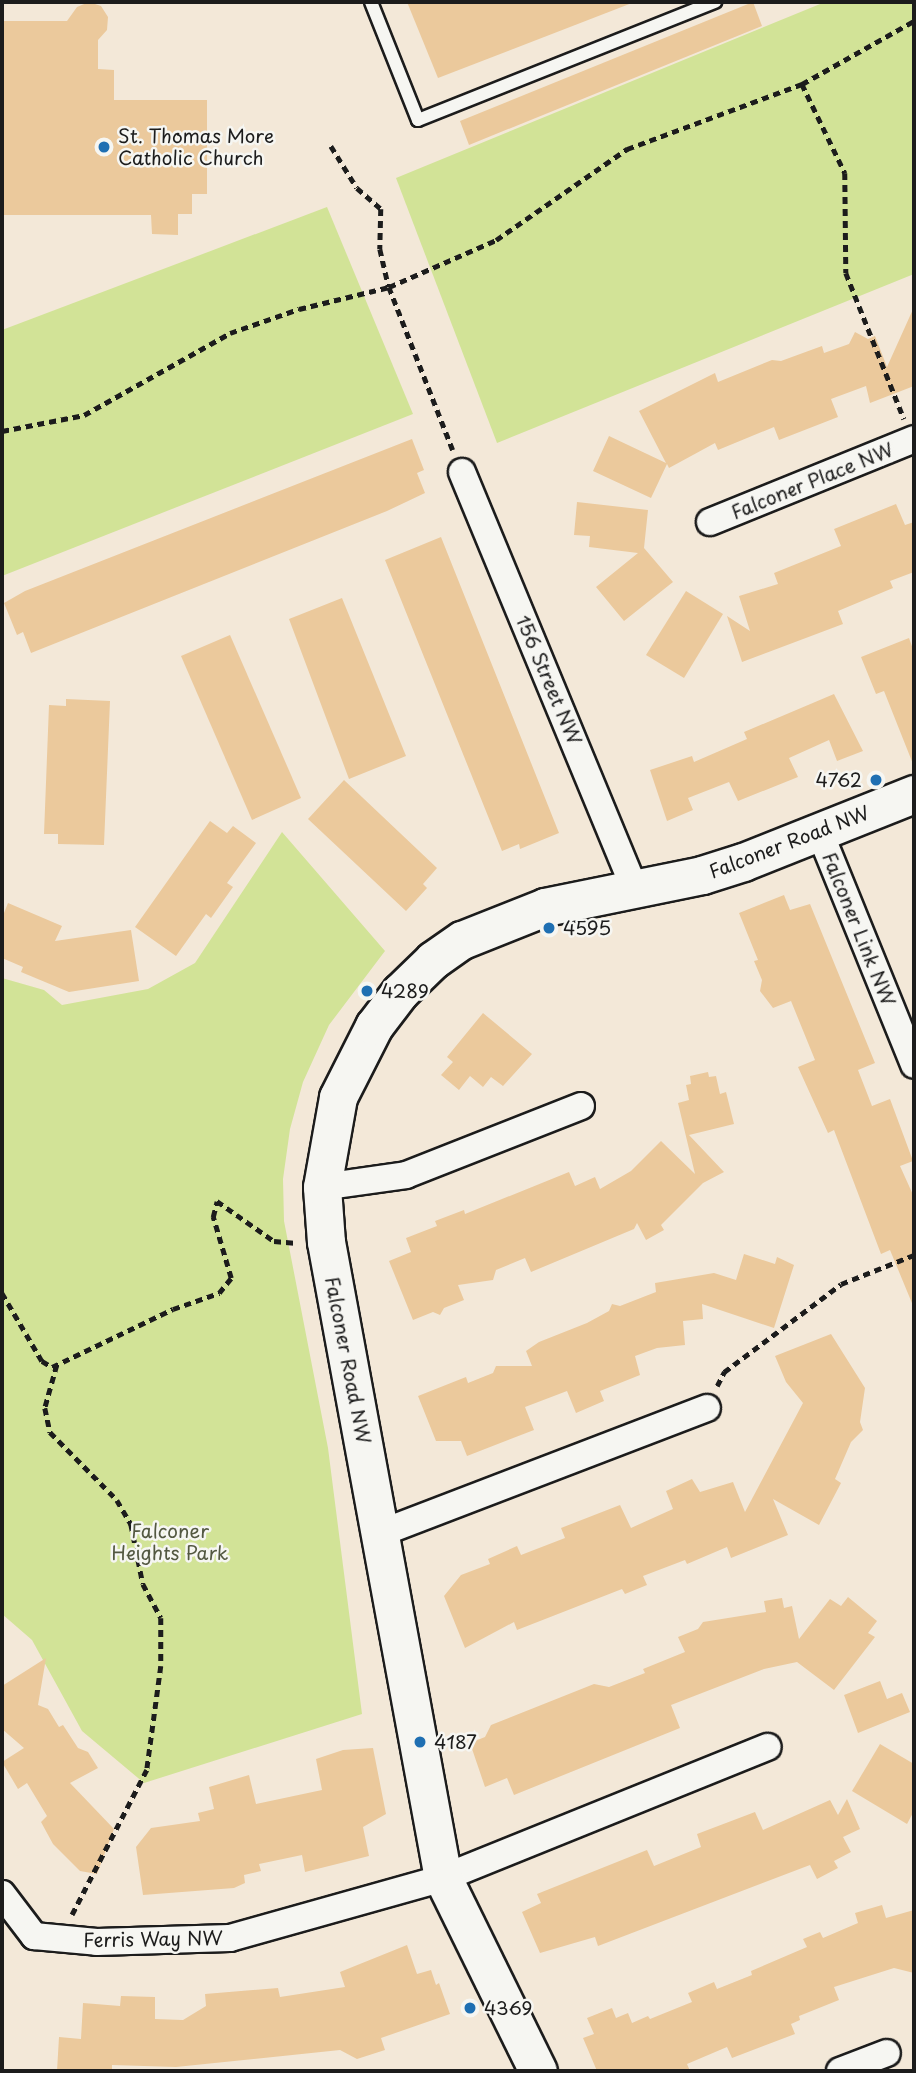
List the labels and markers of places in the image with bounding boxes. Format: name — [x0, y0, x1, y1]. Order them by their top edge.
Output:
place label: St. Thomas More Catholic Church — [118, 125, 274, 169]
marker: St. Thomas More Catholic Church — [96, 139, 112, 155]
place label: 4762 — [816, 769, 862, 791]
marker: 4762 — [868, 772, 884, 788]
place label: 4595 — [563, 917, 611, 939]
marker: 4595 — [541, 920, 557, 936]
place label: 4289 — [381, 980, 429, 1002]
marker: 4289 — [359, 983, 375, 999]
place label: 4187 — [434, 1731, 477, 1753]
marker: 4187 — [412, 1734, 428, 1750]
place label: 4369 — [484, 1997, 532, 2019]
marker: 4369 — [462, 2000, 478, 2016]

